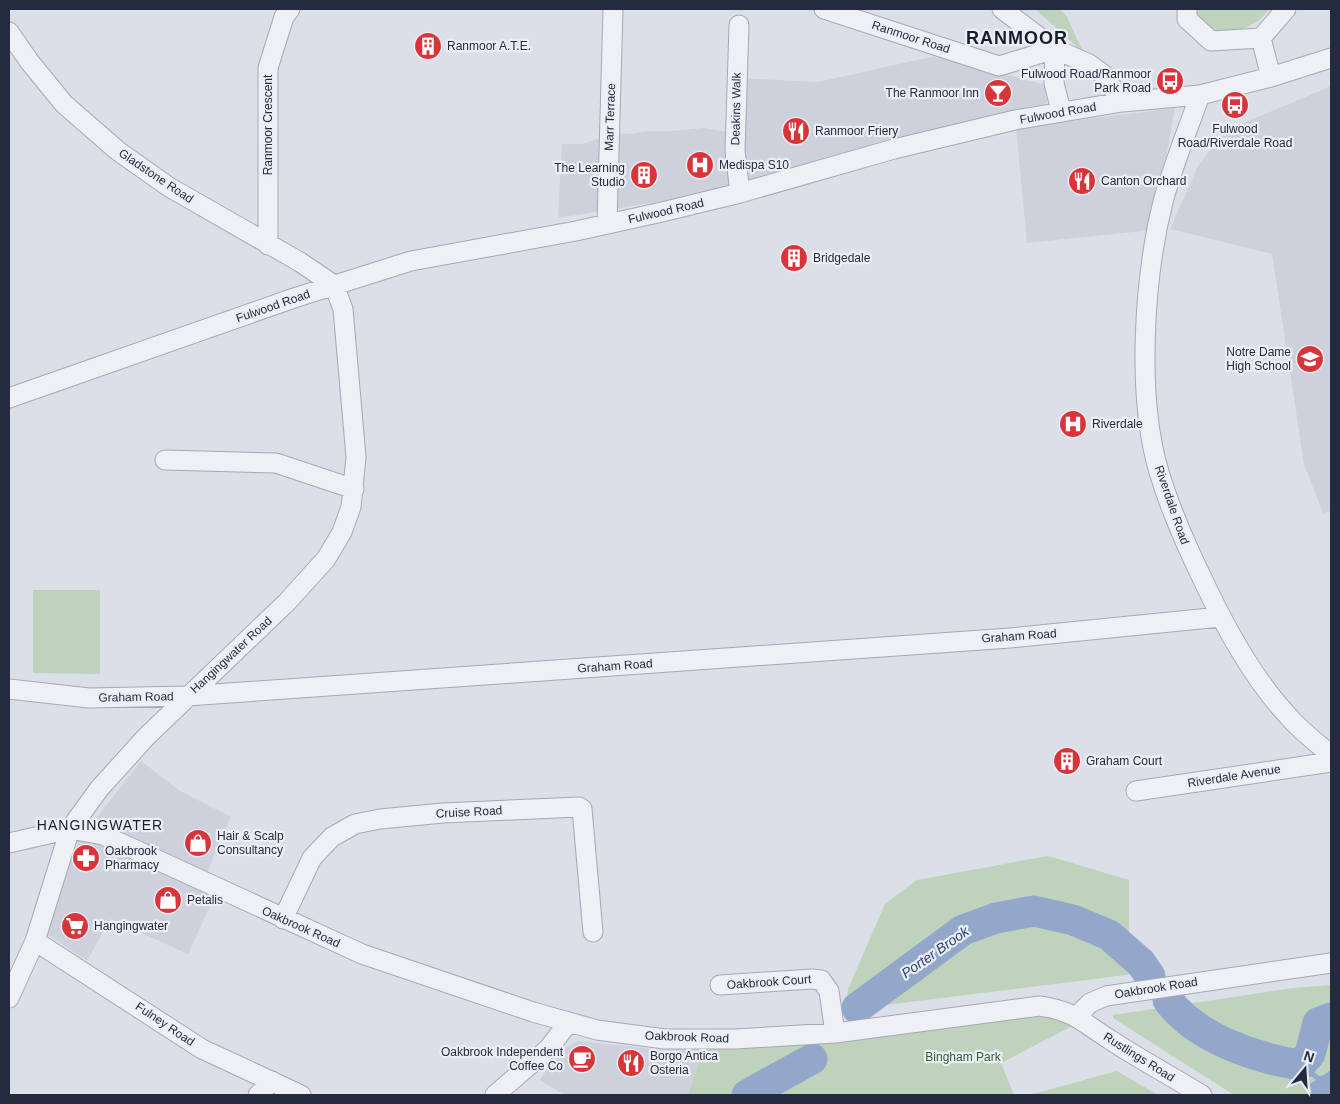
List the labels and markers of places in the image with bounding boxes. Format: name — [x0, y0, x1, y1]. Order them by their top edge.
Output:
building icon: Ranmoor A.T.E. — [413, 31, 443, 61]
place label: Ranmoor A.T.E. — [447, 39, 531, 53]
bus stop icon: Fulwood Road/Ranmoor Park Road — [1155, 66, 1185, 96]
place label: Fulwood Road/Ranmoor Park Road — [1021, 67, 1151, 95]
bar icon: The Ranmoor Inn — [983, 78, 1013, 108]
place label: The Ranmoor Inn — [886, 86, 979, 100]
bus stop icon: Fulwood Road/Riverdale Road — [1220, 90, 1250, 120]
restaurant icon: Ranmoor Friery — [781, 116, 811, 146]
place label: Fulwood Road/Riverdale Road — [1178, 122, 1292, 150]
place label: Ranmoor Friery — [815, 124, 898, 138]
hospital icon: Medispa S10 — [685, 150, 715, 180]
place label: Medispa S10 — [719, 158, 789, 172]
building icon: The Learning Studio — [629, 160, 659, 190]
place label: The Learning Studio — [554, 161, 625, 189]
restaurant icon: Canton Orchard — [1067, 166, 1097, 196]
place label: Canton Orchard — [1101, 174, 1186, 188]
building icon: Bridgedale — [779, 243, 809, 273]
place label: Bridgedale — [813, 251, 871, 265]
school or university icon: Notre Dame High School — [1295, 344, 1325, 374]
place label: Notre Dame High School — [1226, 345, 1291, 373]
hospital icon: Riverdale — [1058, 409, 1088, 439]
place label: Riverdale — [1092, 417, 1143, 431]
building icon: Graham Court — [1052, 746, 1082, 776]
place label: Graham Court — [1086, 754, 1163, 768]
shop icon: Hair & Scalp Consultancy — [183, 828, 213, 858]
place label: Hair & Scalp Consultancy — [217, 829, 284, 857]
pharmacy icon: Oakbrook Pharmacy — [71, 843, 101, 873]
place label: Oakbrook Pharmacy — [105, 844, 159, 872]
shop icon: Petalis — [153, 885, 183, 915]
place label: Petalis — [187, 893, 223, 907]
supermarket icon: Hangingwater — [60, 911, 90, 941]
place label: Hangingwater — [94, 919, 168, 933]
cafe icon: Oakbrook Independent Coffee Co — [567, 1044, 597, 1074]
place label: Oakbrook Independent Coffee Co — [441, 1045, 564, 1073]
restaurant icon: Borgo Antica Osteria — [616, 1048, 646, 1078]
place label: Borgo Antica Osteria — [650, 1049, 718, 1077]

